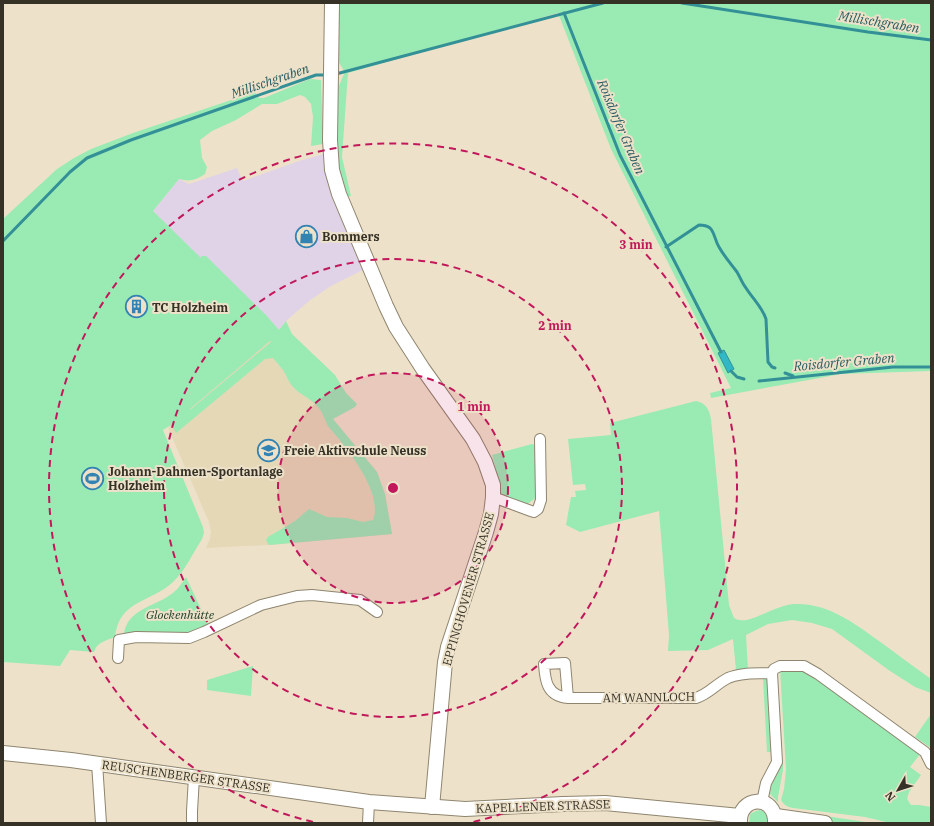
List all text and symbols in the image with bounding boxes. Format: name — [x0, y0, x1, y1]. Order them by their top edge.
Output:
water label: Millischgraben — [836, 7, 921, 37]
water label: Millischgraben — [228, 59, 312, 103]
water label: Roisdorfer Graben — [593, 76, 649, 178]
shop icon: Bommers — [293, 223, 319, 249]
place label: Bommers — [322, 229, 380, 244]
text: 3 min — [619, 237, 653, 252]
building icon: TC Holzheim — [124, 294, 150, 320]
place label: TC Holzheim — [152, 300, 228, 315]
text: 2 min — [538, 318, 572, 333]
water label: Roisdorfer Graben — [792, 349, 896, 375]
text: 1 min — [457, 399, 491, 414]
school or university icon: Freie Aktivschule Neuss — [255, 437, 281, 463]
place label: Freie Aktivschule Neuss — [284, 443, 426, 458]
place label: Johann-Dahmen-Sportanlage Holzheim — [108, 464, 283, 493]
sports icon: Johann-Dahmen-Sportanlage Holzheim — [80, 465, 106, 491]
centre of rings — [386, 481, 400, 495]
street label: EPPINGHOVENER STRASSE — [439, 510, 497, 668]
park label: Glockenhütte — [146, 607, 215, 622]
street label: AM WANNLOCH — [603, 689, 695, 705]
street label: REUSCHENBERGER STRASSE — [101, 757, 271, 795]
north arrow — [878, 770, 918, 810]
text: N — [882, 788, 898, 804]
street label: KAPELLENER STRASSE — [475, 796, 611, 816]

